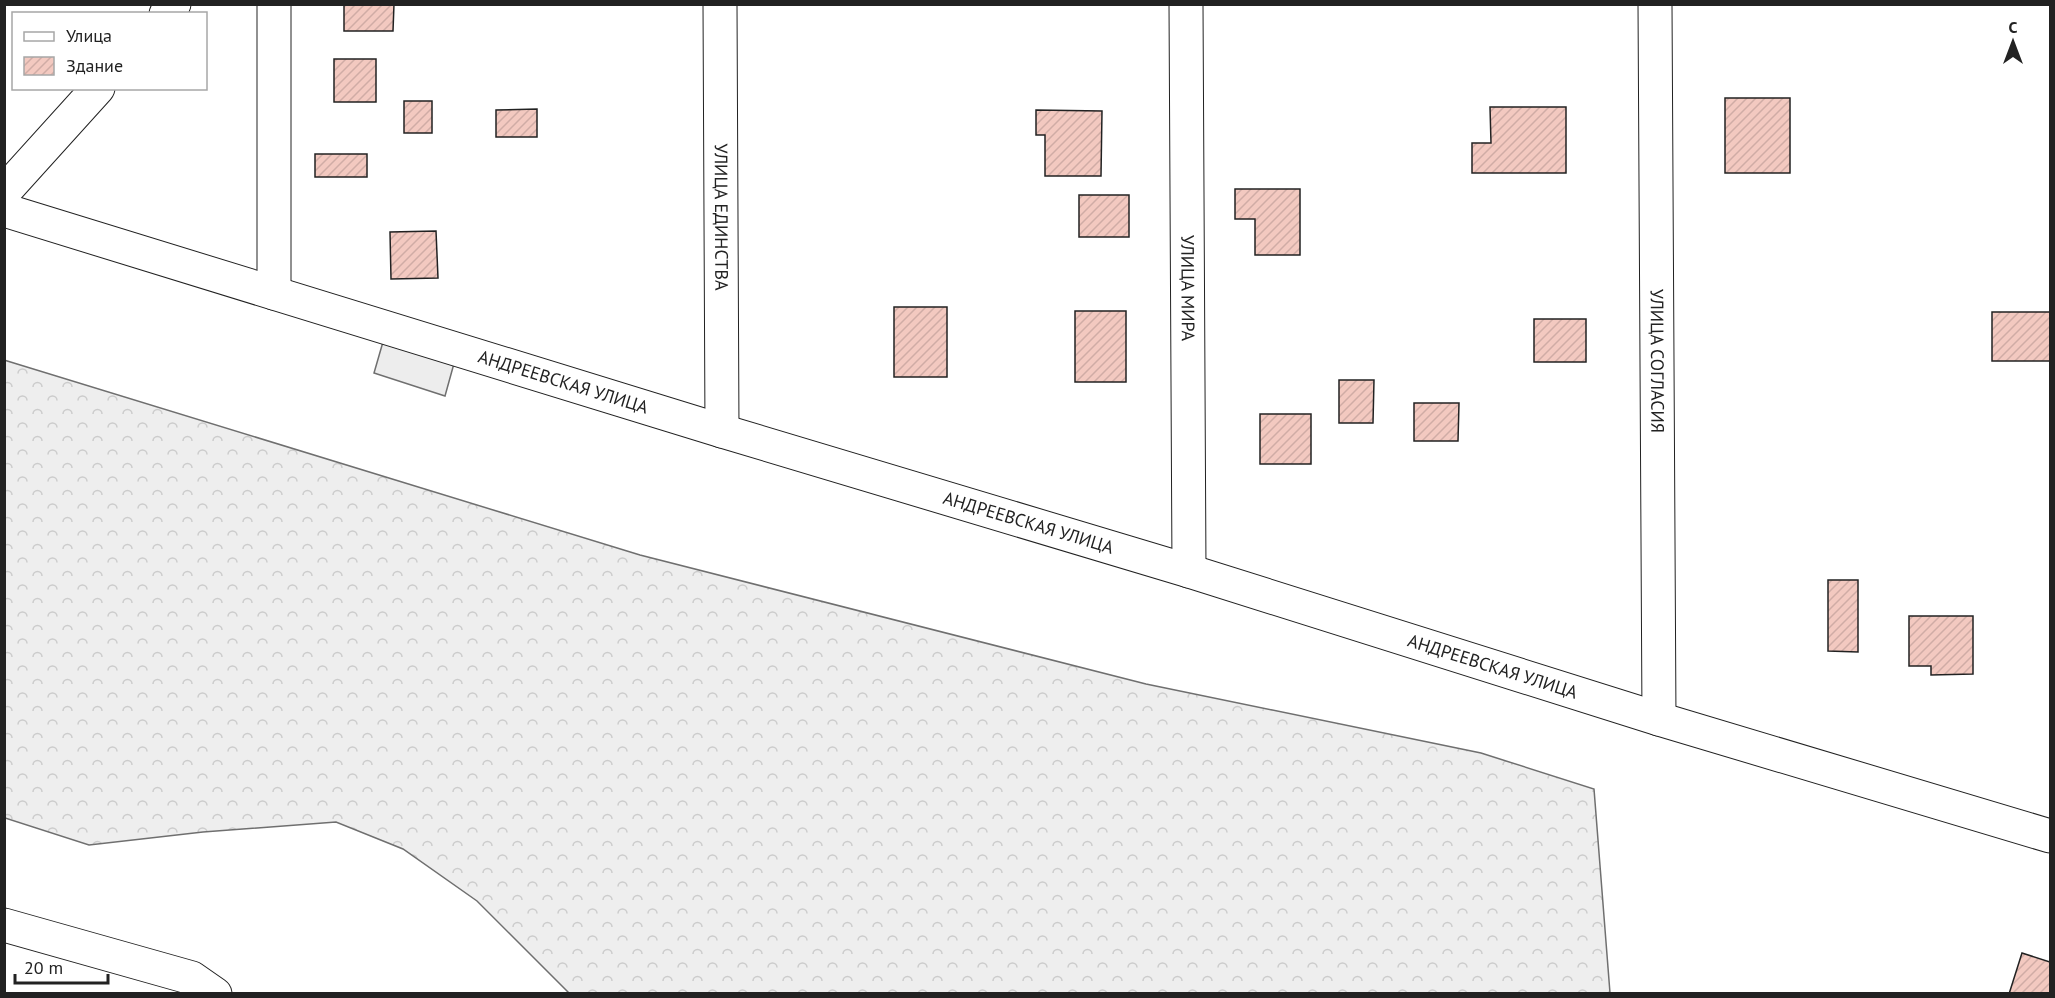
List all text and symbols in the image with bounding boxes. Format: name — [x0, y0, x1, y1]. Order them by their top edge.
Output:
legend — [12, 12, 207, 90]
north arrow — [1983, 12, 2043, 72]
text: С — [2009, 17, 2018, 37]
text: Улица — [66, 24, 112, 47]
text: Здание — [66, 54, 123, 77]
street label: УЛИЦА ЕДИНСТВА — [710, 143, 733, 291]
street label: УЛИЦА МИРА — [1176, 235, 1200, 341]
street label: УЛИЦА СОГЛАСИЯ — [1646, 289, 1669, 433]
street label: АНДРЕЕВСКАЯ УЛИЦА — [475, 345, 652, 419]
street label: АНДРЕЕВСКАЯ УЛИЦА — [940, 486, 1117, 559]
street label: АНДРЕЕВСКАЯ УЛИЦА — [1405, 629, 1581, 704]
scale bar — [15, 947, 108, 985]
text: 20 m — [24, 956, 63, 979]

